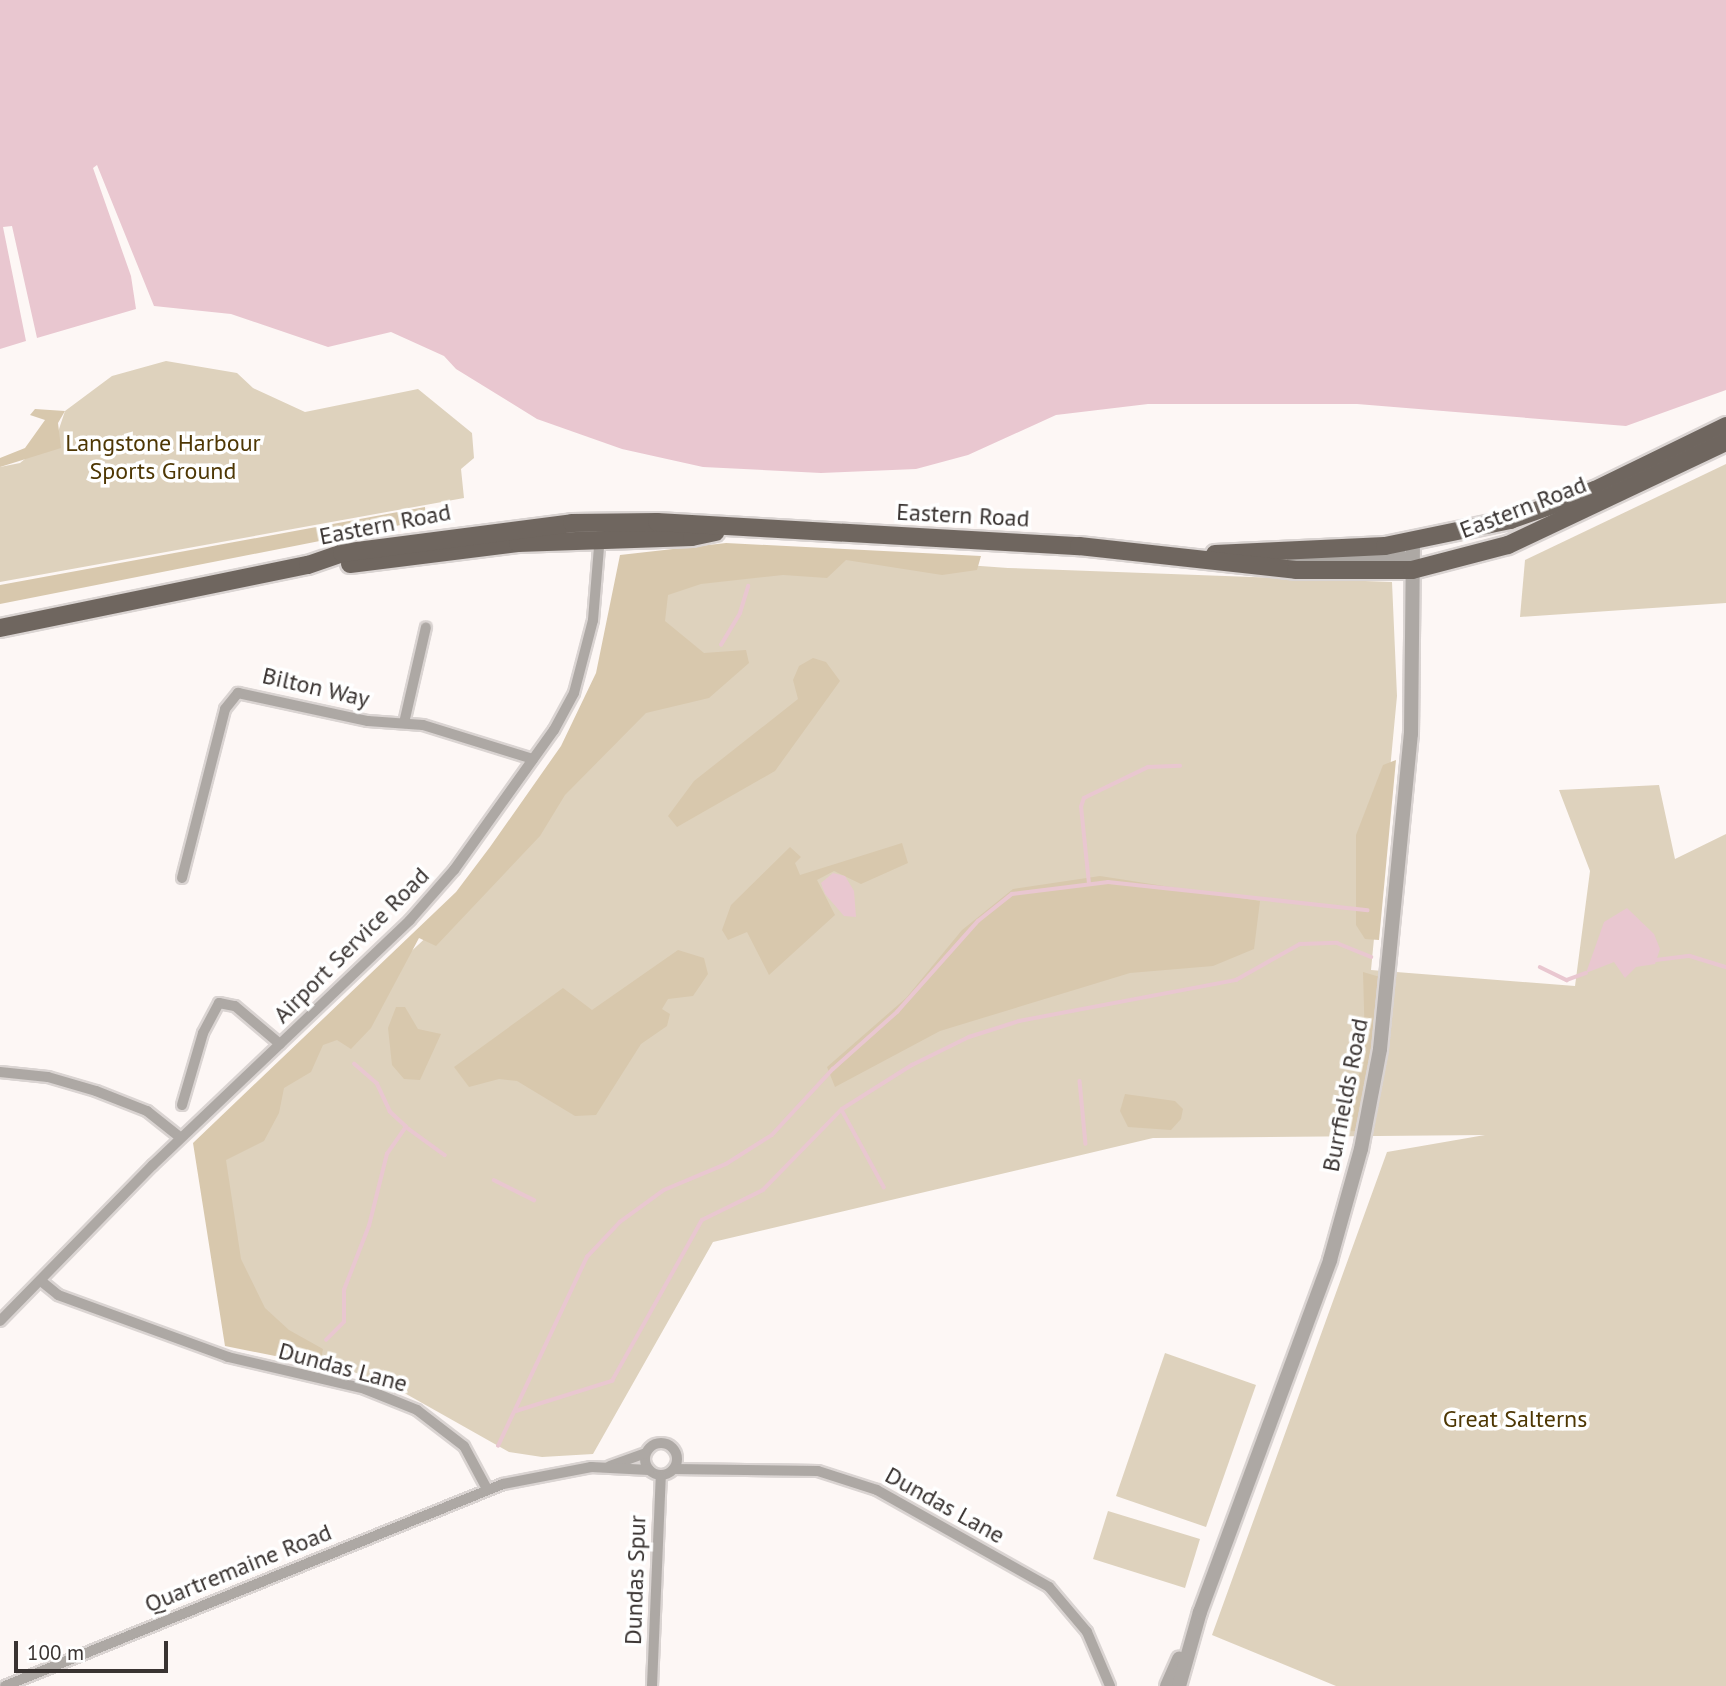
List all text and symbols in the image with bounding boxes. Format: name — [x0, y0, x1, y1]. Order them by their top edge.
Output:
park label: Langstone Harbour Sports Ground — [65, 429, 261, 485]
street label: Eastern Road — [1456, 470, 1590, 544]
street label: Eastern Road — [317, 497, 453, 551]
street label: Eastern Road — [896, 497, 1030, 533]
street label: Bilton Way — [259, 661, 373, 713]
street label: Airport Service Road — [267, 861, 435, 1029]
street label: Burrfields Road — [1316, 1016, 1374, 1174]
street label: Dundas Lane — [275, 1336, 411, 1398]
park label: Great Salterns — [1443, 1405, 1587, 1433]
street label: Dundas Lane — [880, 1460, 1010, 1550]
street label: Dundas Spur — [618, 1515, 652, 1645]
street label: Quartremaine Road — [140, 1517, 336, 1619]
scale bar — [18, 1626, 172, 1670]
text: 100 m — [27, 1639, 84, 1666]

